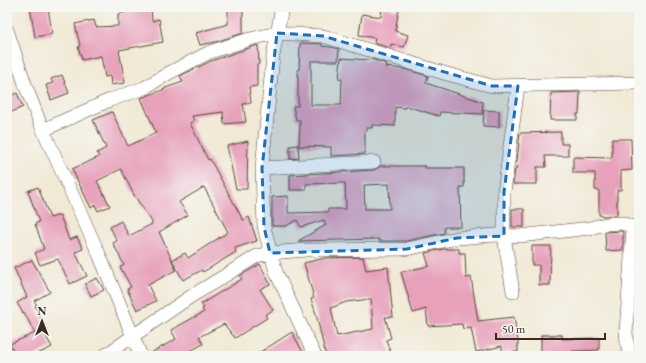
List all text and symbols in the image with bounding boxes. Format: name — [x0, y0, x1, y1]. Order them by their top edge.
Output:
north arrow — [22, 301, 62, 341]
text: N — [38, 304, 47, 318]
scale bar — [496, 315, 605, 341]
text: 50 m — [502, 321, 526, 337]

